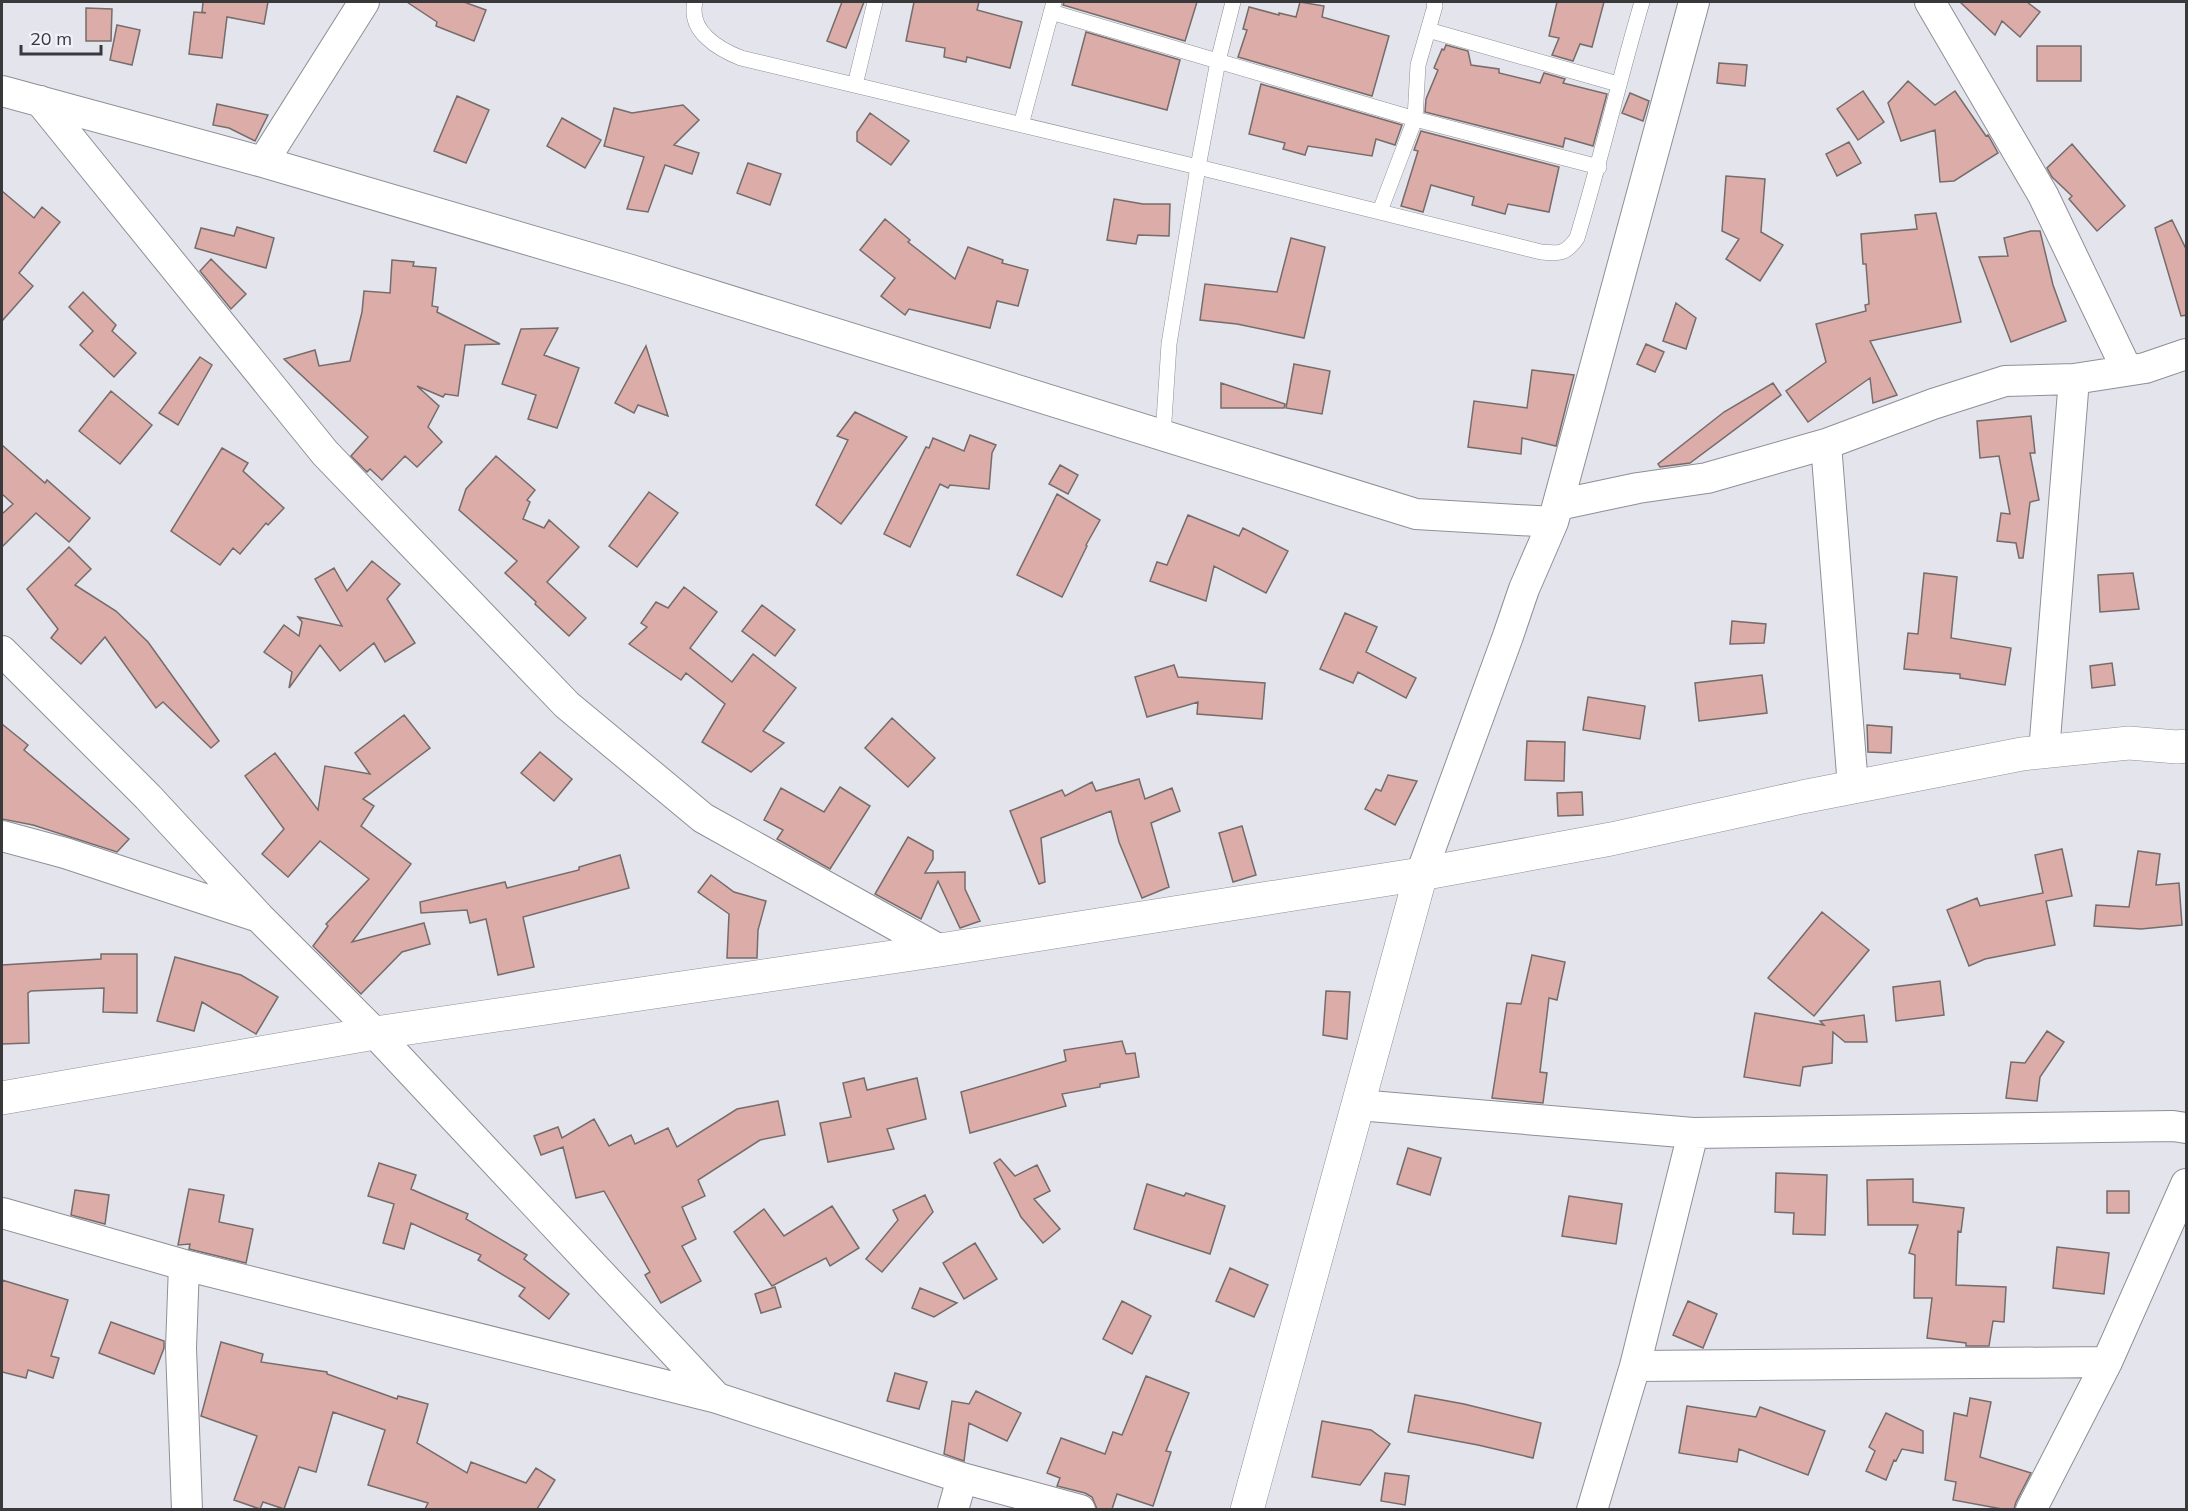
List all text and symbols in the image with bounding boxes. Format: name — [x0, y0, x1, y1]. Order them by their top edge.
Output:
scale bar — [21, 18, 100, 56]
text: 20 m — [30, 27, 72, 50]

